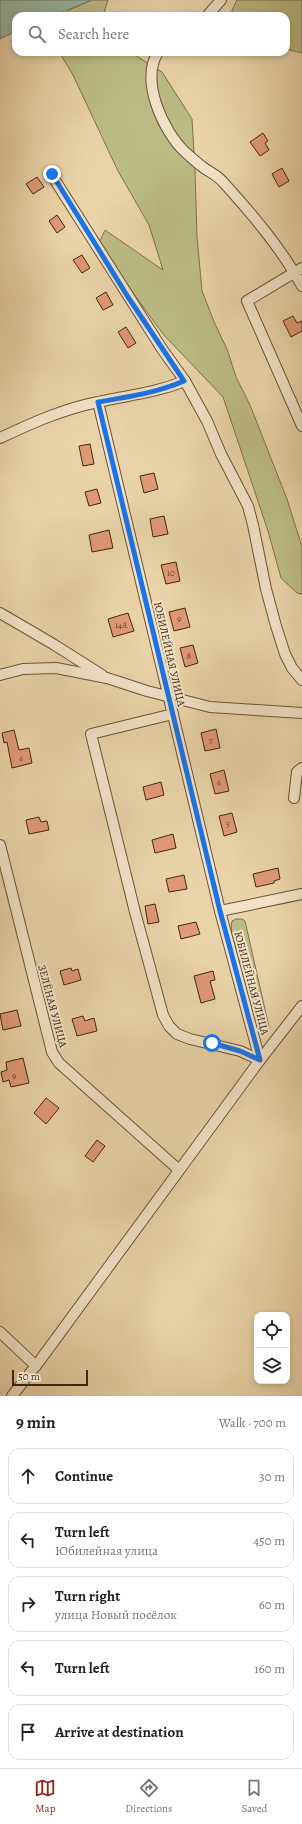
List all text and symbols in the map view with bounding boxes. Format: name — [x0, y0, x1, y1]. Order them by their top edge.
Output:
search box — [12, 12, 290, 56]
icon: search — [26, 23, 48, 45]
text: Search here — [58, 24, 129, 44]
route end — [43, 165, 61, 183]
house number: 10 — [167, 567, 175, 579]
street label: ЮБИЛЕЙНАЯ УЛИЦА — [150, 600, 189, 708]
house number: 9 — [177, 613, 181, 625]
house number: 14А — [115, 619, 128, 631]
house number: 8 — [187, 650, 191, 662]
house number: 7 — [209, 734, 213, 746]
house number: 6 — [19, 752, 23, 764]
house number: 6 — [217, 776, 221, 788]
house number: 5 — [226, 818, 230, 830]
street label: ЮБИЛЕЙНАЯ УЛИЦА — [230, 930, 273, 1037]
street label: ЗЕЛЁНАЯ УЛИЦА — [34, 963, 71, 1050]
route start — [203, 1034, 221, 1052]
house number: 9 — [12, 1070, 16, 1082]
map controls — [254, 1312, 290, 1384]
button: locate — [254, 1312, 290, 1348]
button: layers — [254, 1348, 290, 1384]
scale bar — [12, 1368, 88, 1387]
text: 50 m — [18, 1369, 40, 1384]
text: 9 min — [16, 1411, 56, 1434]
text: Walk · 700 m — [219, 1414, 286, 1431]
icon: ahead — [17, 1465, 39, 1487]
text: Continue — [55, 1466, 113, 1486]
text: 30 m — [259, 1468, 285, 1485]
text: Turn left — [55, 1522, 110, 1542]
icon: left — [17, 1529, 39, 1551]
text: 450 m — [253, 1532, 285, 1549]
text: Юбилейная улица — [55, 1542, 158, 1559]
text: Turn right — [55, 1586, 120, 1606]
icon: right — [17, 1593, 39, 1615]
text: 60 m — [259, 1596, 285, 1613]
text: улица Новый посёлок — [55, 1606, 177, 1623]
icon: left — [17, 1657, 39, 1679]
text: Turn left — [55, 1658, 110, 1678]
text: 160 m — [254, 1660, 285, 1677]
icon: arrive — [17, 1721, 39, 1743]
text: Arrive at destination — [55, 1722, 184, 1742]
tab: Map — [34, 1777, 56, 1816]
tab: Directions — [125, 1777, 173, 1816]
tab: Saved — [241, 1777, 268, 1816]

